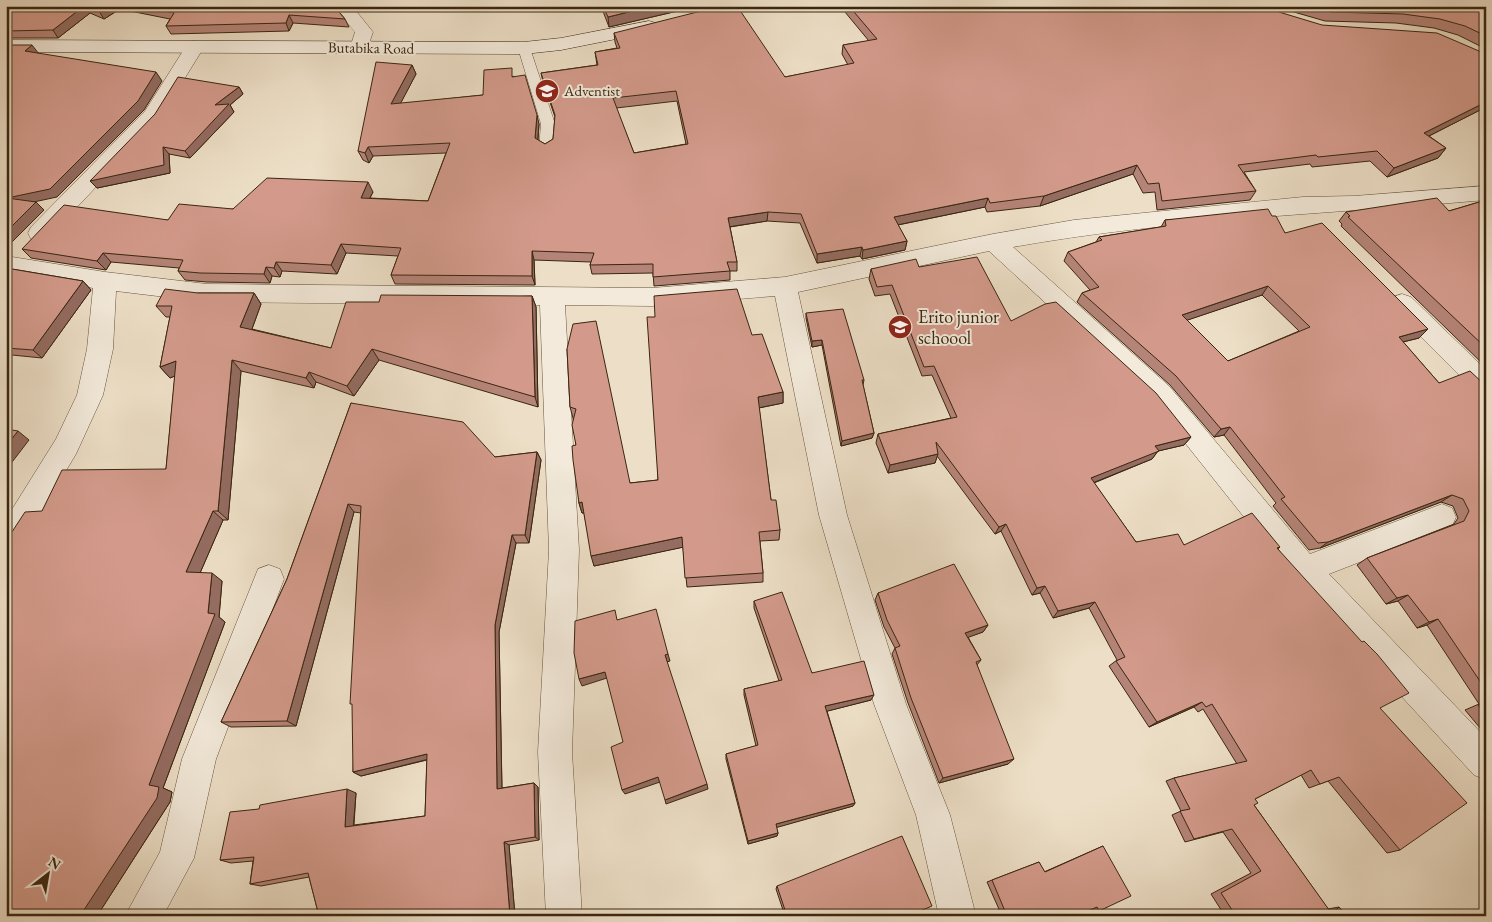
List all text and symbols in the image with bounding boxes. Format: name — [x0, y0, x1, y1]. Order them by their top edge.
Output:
street label: Butabika Road — [328, 37, 415, 58]
school or university icon: Adventist — [534, 78, 560, 104]
place label: Adventist — [563, 81, 620, 100]
place label: Erito junior schoool — [918, 305, 999, 349]
school or university icon: Erito junior schoool — [887, 314, 913, 340]
north arrow — [22, 850, 72, 900]
text: N — [45, 852, 65, 874]

